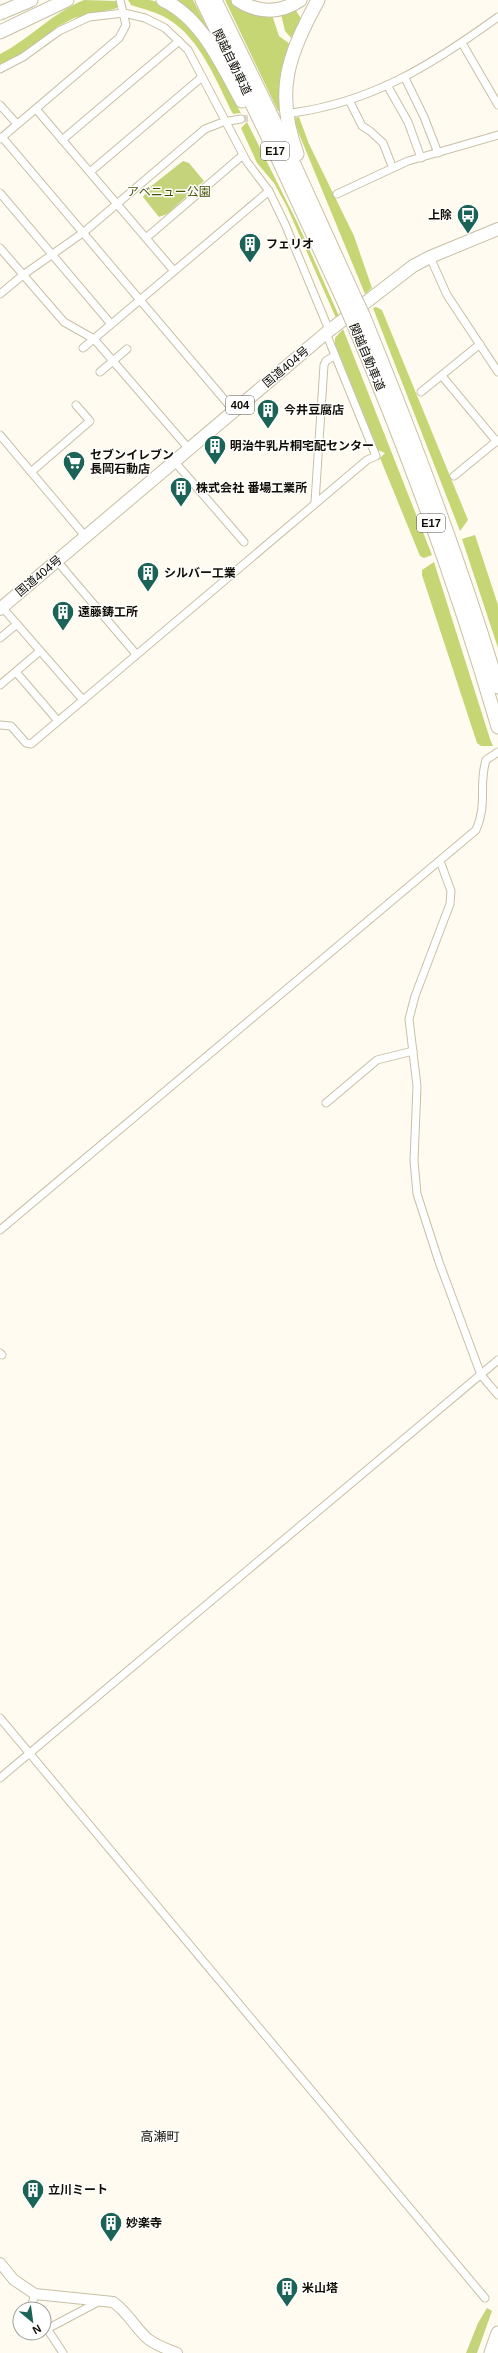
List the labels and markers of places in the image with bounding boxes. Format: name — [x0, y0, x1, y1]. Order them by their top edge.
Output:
bus stop icon: 上除 — [455, 202, 481, 235]
place label: 上除 — [428, 208, 452, 222]
building icon: フェリオ — [237, 231, 263, 264]
place label: フェリオ — [266, 237, 314, 251]
building icon: 今井豆腐店 — [255, 397, 281, 430]
place label: 今井豆腐店 — [284, 403, 344, 417]
building icon: 明治牛乳片桐宅配センター — [202, 433, 228, 466]
place label: 明治牛乳片桐宅配センター — [230, 439, 374, 453]
place label: セブンイレブン 長岡石動店 — [90, 448, 174, 476]
supermarket icon: セブンイレブン 長岡石動店 — [61, 449, 87, 482]
building icon: 株式会社 番場工業所 — [168, 475, 194, 508]
place label: 株式会社 番場工業所 — [196, 481, 307, 495]
building icon: シルバー工業 — [135, 560, 161, 593]
place label: シルバー工業 — [164, 566, 236, 580]
building icon: 遠藤鋳工所 — [50, 599, 76, 632]
place label: 遠藤鋳工所 — [78, 605, 138, 619]
building icon: 立川ミート — [20, 2177, 46, 2210]
place label: 立川ミート — [48, 2183, 108, 2197]
building icon: 妙楽寺 — [98, 2210, 124, 2243]
place label: 妙楽寺 — [126, 2216, 162, 2230]
building icon: 米山塔 — [274, 2275, 300, 2308]
place label: 米山塔 — [302, 2281, 338, 2295]

